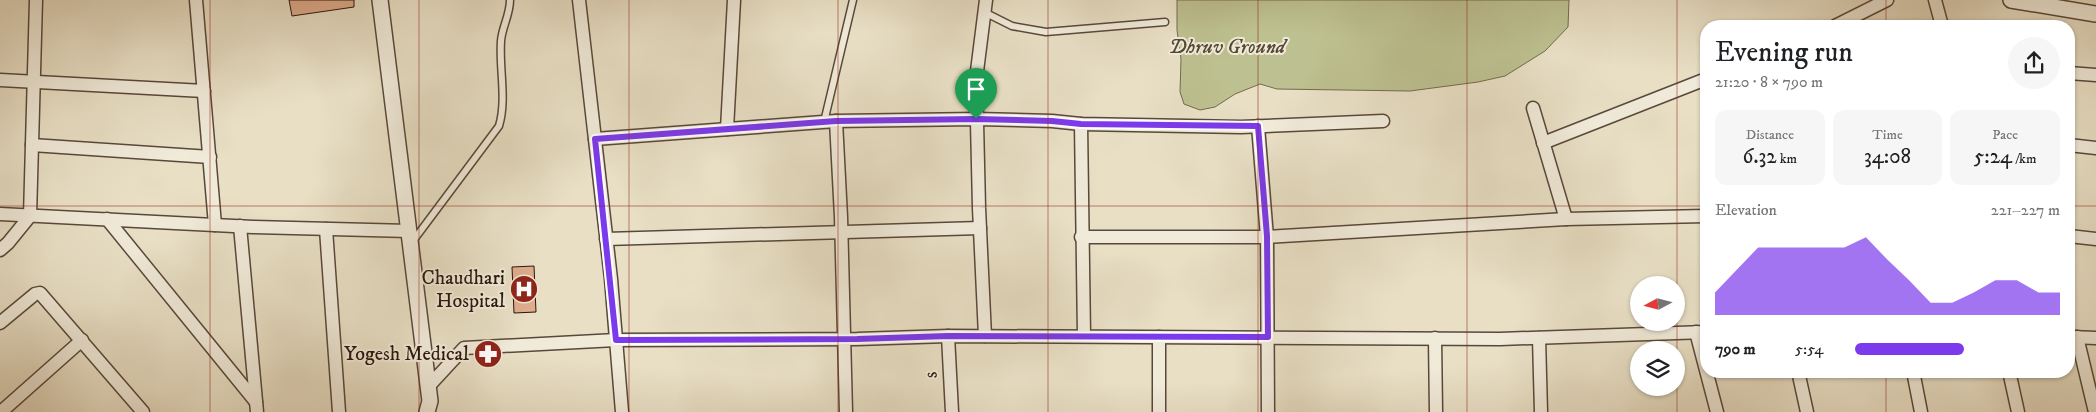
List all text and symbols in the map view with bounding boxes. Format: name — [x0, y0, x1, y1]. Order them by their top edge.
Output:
park label: Dhruv Ground — [1169, 35, 1289, 60]
text: Evening run — [1715, 35, 1853, 70]
button: share — [2008, 37, 2060, 89]
pin — [955, 68, 997, 119]
text: 21:20 · 8 × 790 m — [1715, 72, 1823, 92]
icon: arrive — [962, 75, 990, 103]
text: Distance — [1746, 126, 1794, 144]
text: Time — [1872, 126, 1903, 144]
text: Pace — [1992, 126, 2018, 144]
text: 6.32 — [1743, 144, 1777, 170]
text: 34:08 — [1864, 144, 1911, 170]
text: 5:24 — [1974, 144, 2012, 170]
text: km — [1777, 150, 1797, 168]
text: /km — [2012, 150, 2036, 168]
text: Elevation — [1715, 200, 1777, 220]
text: 221–227 m — [1991, 200, 2060, 220]
place label: Chaudhari Hospital — [421, 266, 505, 314]
hospital icon: Chaudhari Hospital — [509, 274, 539, 304]
north arrow — [1630, 276, 1685, 331]
map controls — [1630, 276, 1685, 396]
pharmacy icon: Yogesh Medical — [473, 339, 503, 369]
text: 790 m — [1715, 339, 1755, 359]
text: 5:54 — [1795, 339, 1823, 359]
button: layers — [1630, 341, 1685, 396]
place label: Yogesh Medical — [344, 342, 469, 367]
street label: s — [918, 371, 944, 379]

